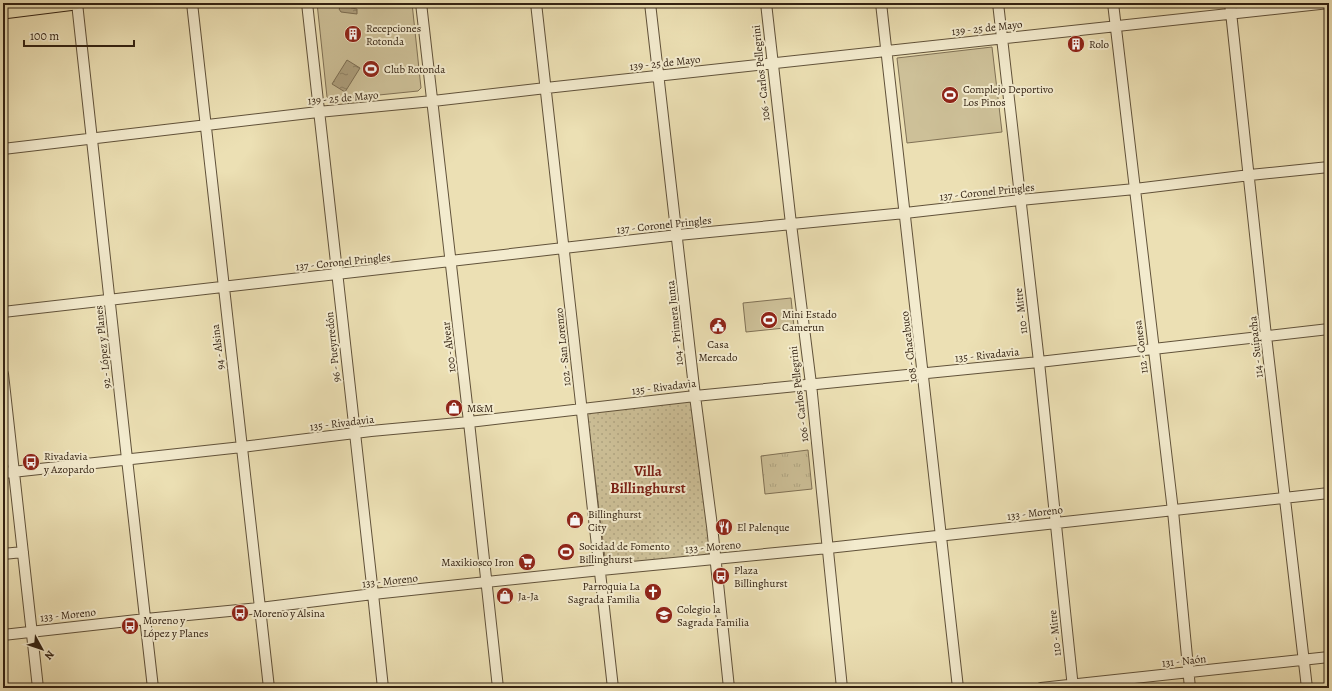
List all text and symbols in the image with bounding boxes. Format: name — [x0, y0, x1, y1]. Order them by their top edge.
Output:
street label: 139 - 25 de Mayo — [951, 17, 1024, 39]
place label: Recepciones Rotonda — [366, 21, 421, 49]
scale bar — [24, 22, 134, 48]
building icon: Recepciones Rotonda — [343, 24, 363, 44]
street label: 106 - Carlos Pellegrini — [749, 24, 773, 122]
text: 100 m — [30, 28, 59, 44]
building icon: Rolo — [1066, 34, 1086, 54]
place label: Rolo — [1089, 37, 1110, 52]
street label: 139 - 25 de Mayo — [629, 52, 702, 74]
sports icon: Club Rotonda — [361, 59, 381, 79]
place label: Club Rotonda — [384, 62, 446, 77]
place label: Complejo Deportivo Los Pinos — [963, 82, 1054, 110]
sports icon: Complejo Deportivo Los Pinos — [940, 85, 960, 105]
street label: 139 - 25 de Mayo — [307, 87, 379, 109]
street label: 137 - Coronel Pringles — [939, 180, 1035, 204]
street label: 137 - Coronel Pringles — [616, 213, 712, 237]
street label: 137 - Coronel Pringles — [295, 250, 391, 274]
street label: 104 - Primera Junta — [663, 279, 687, 366]
street label: 110 - Mitre — [1011, 287, 1031, 335]
street label: 92 - López y Planes — [91, 305, 115, 389]
street label: 102 - San Lorenzo — [551, 307, 575, 387]
place label: Mini Estado Camerun — [782, 307, 837, 335]
sports icon: Mini Estado Camerun — [759, 310, 779, 330]
street label: 108 - Chacabuco — [897, 310, 921, 384]
street label: 96 - Pueyrredón — [322, 311, 344, 383]
street label: 114 - Suipacha — [1245, 314, 1267, 379]
public building icon: Casa Mercado — [708, 316, 728, 336]
street label: 112 - Conesa — [1130, 319, 1152, 374]
street label: 100 - Alvear — [438, 321, 460, 373]
street label: 94 - Alsina — [208, 323, 228, 371]
place label: Casa Mercado — [698, 337, 738, 365]
street label: 135 - Rivadavia — [954, 344, 1021, 366]
street label: 106 - Carlos Pellegrini — [786, 345, 812, 443]
street label: 135 - Rivadavia — [631, 376, 698, 398]
shop icon: M&M — [444, 398, 464, 418]
place label: M&M — [467, 401, 493, 416]
street label: 135 - Rivadavia — [309, 412, 376, 434]
place label: Rivadavia y Azopardo — [43, 449, 95, 477]
bus stop icon: Rivadavia y Azopardo — [21, 452, 41, 472]
district label: Villa Billinghurst — [610, 461, 686, 498]
street label: 133 - Moreno — [1006, 502, 1064, 524]
place label: Billinghurst City — [588, 507, 642, 535]
shop icon: Billinghurst City — [565, 510, 585, 530]
restaurant icon: El Palenque — [714, 517, 734, 537]
place label: El Palenque — [737, 520, 790, 535]
street label: 133 - Moreno — [684, 537, 742, 557]
place label: Socidad de Fomento Billinghurst — [579, 539, 670, 567]
sports icon: Socidad de Fomento Billinghurst — [556, 542, 576, 562]
supermarket icon: Maxikiosco Iron — [517, 552, 537, 572]
place label: Maxikiosco Iron — [441, 555, 514, 570]
place label: Plaza Billinghurst — [734, 563, 788, 591]
bus stop icon: Plaza Billinghurst — [711, 566, 731, 586]
street label: 133 - Moreno — [361, 571, 419, 591]
place label: Parroquia La Sagrada Familia — [568, 579, 641, 607]
church icon: Parroquia La Sagrada Familia — [643, 582, 663, 602]
shop icon: Ja-Ja — [495, 586, 515, 606]
place label: Ja-Ja — [518, 589, 540, 604]
place label: Colegio la Sagrada Familia — [677, 602, 750, 630]
bus stop icon: Moreno y Alsina — [230, 603, 250, 623]
street label: 133 - Moreno — [39, 605, 97, 625]
school or university icon: Colegio la Sagrada Familia — [654, 605, 674, 625]
place label: Moreno y Alsina — [253, 606, 326, 621]
street label: 110 - Mitre — [1045, 609, 1065, 657]
place label: Moreno y López y Planes — [143, 613, 208, 641]
bus stop icon: Moreno y López y Planes — [120, 616, 140, 636]
north arrow — [22, 629, 62, 669]
text: N — [41, 647, 58, 663]
street label: 131 - Naón — [1161, 651, 1207, 671]

